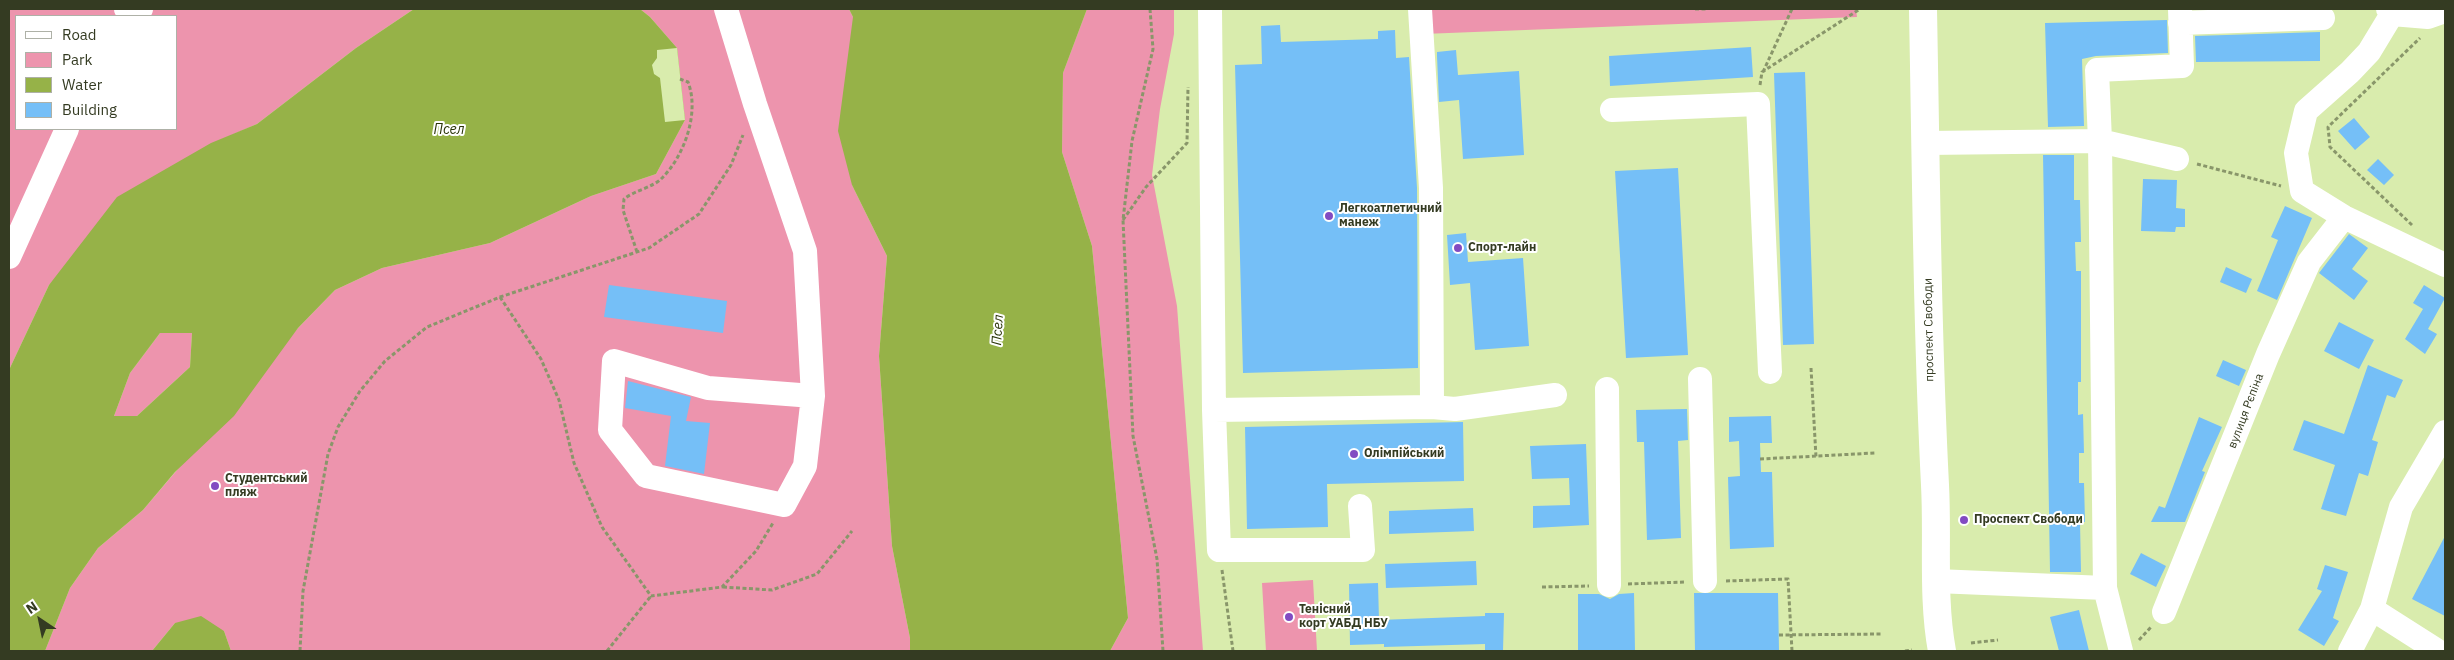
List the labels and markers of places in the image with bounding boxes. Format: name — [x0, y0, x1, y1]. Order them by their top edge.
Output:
place label: Легкоатлетичний манеж — [1339, 202, 1442, 230]
marker: Легкоатлетичний манеж — [1323, 210, 1335, 222]
place label: Спорт-лайн — [1468, 241, 1536, 255]
marker: Спорт-лайн — [1452, 242, 1464, 254]
place label: Олімпійський — [1364, 447, 1444, 461]
marker: Олімпійський — [1348, 448, 1360, 460]
place label: Студентський пляж — [225, 472, 308, 500]
marker: Студентський пляж — [209, 480, 221, 492]
place label: Проспект Свободи — [1974, 513, 2083, 527]
marker: Проспект Свободи — [1958, 514, 1970, 526]
place label: Тенісний корт УАБД НБУ — [1299, 603, 1388, 631]
marker: Тенісний корт УАБД НБУ — [1283, 611, 1295, 623]

